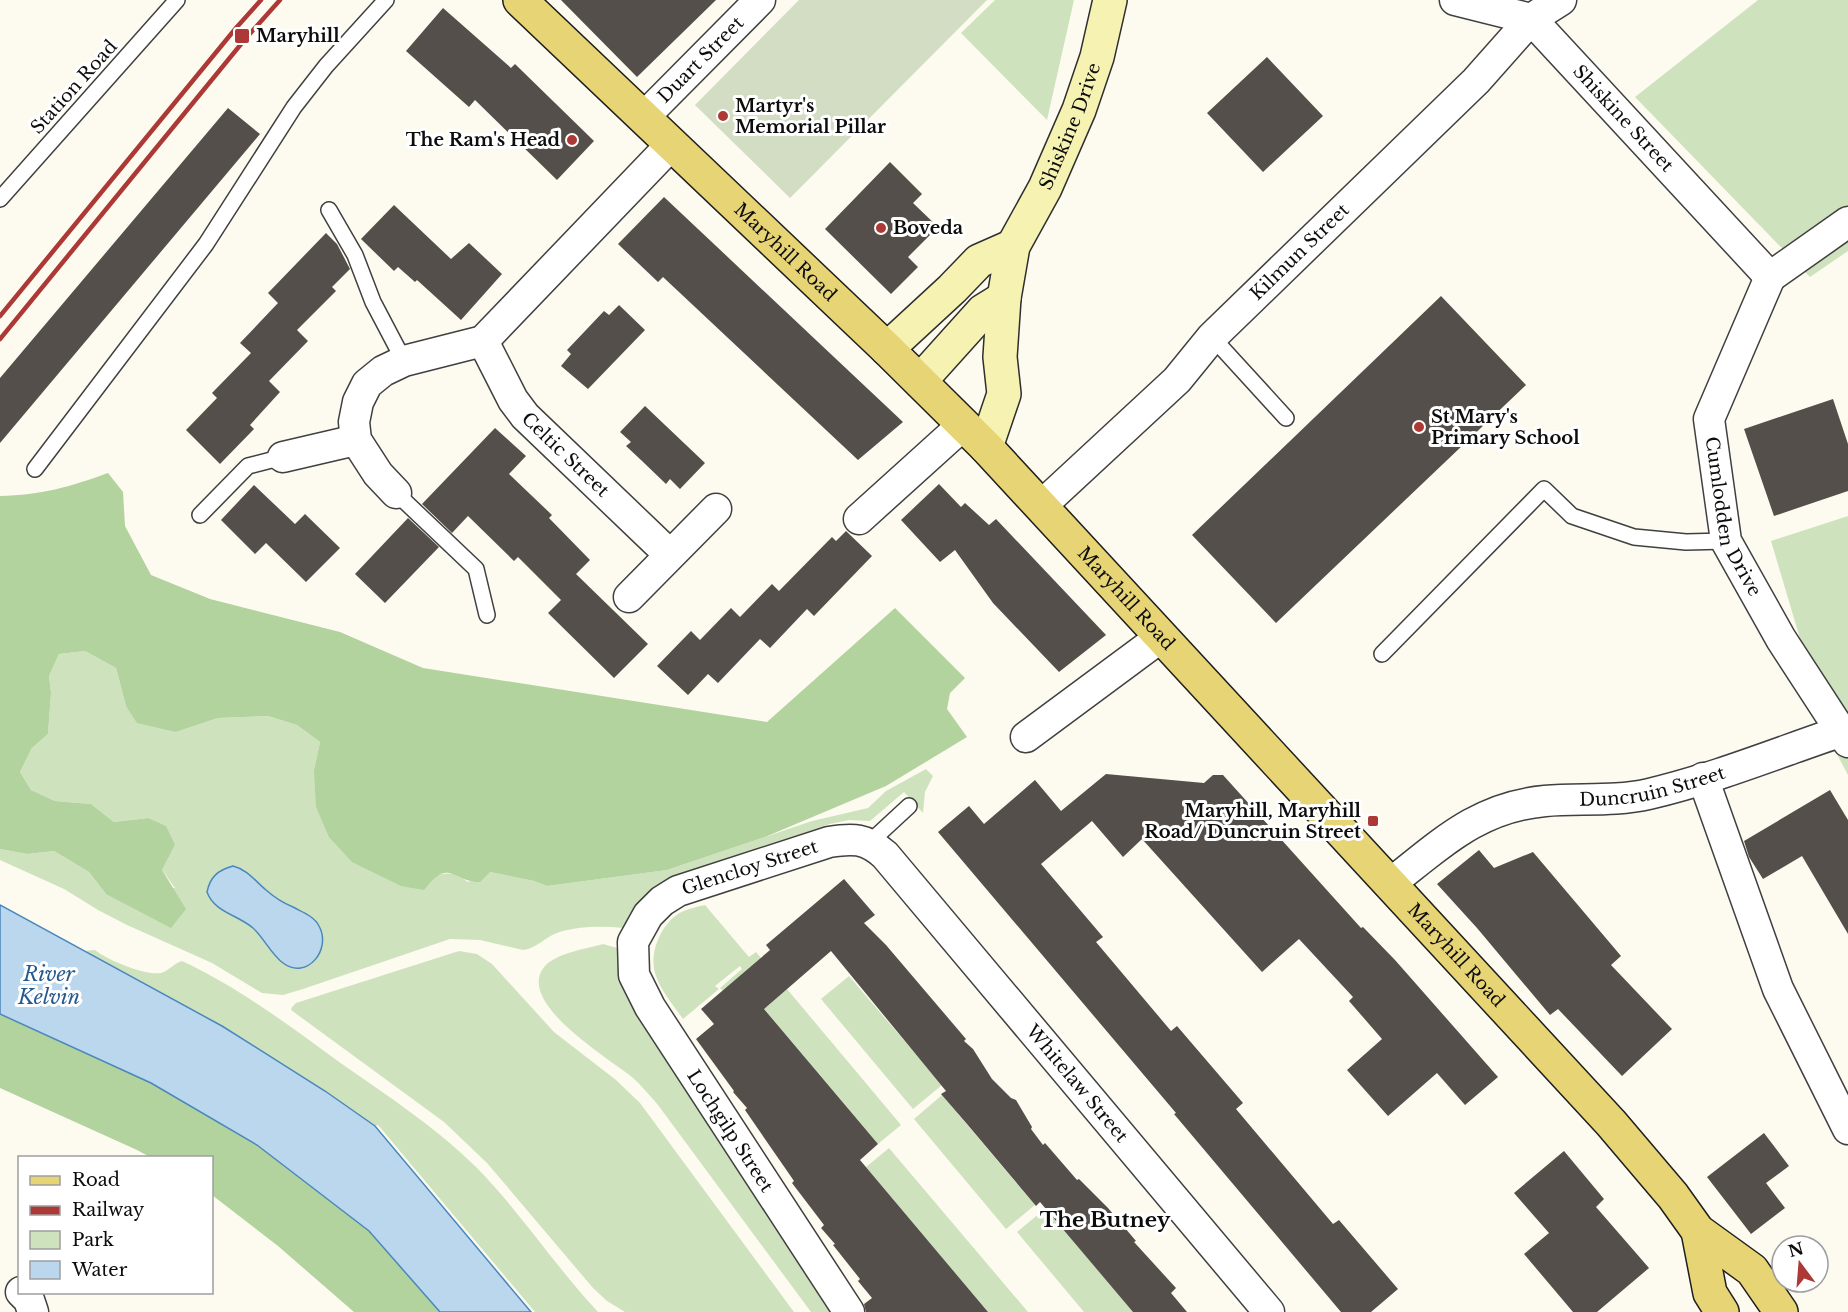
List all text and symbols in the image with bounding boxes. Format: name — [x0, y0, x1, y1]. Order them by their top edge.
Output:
street label: Duart Street — [653, 12, 748, 108]
place label: Maryhill — [256, 25, 340, 47]
marker: Maryhill — [233, 27, 251, 45]
street label: Station Road — [26, 36, 122, 138]
street label: Shiskine Drive — [1035, 60, 1105, 193]
street label: Shiskine Street — [1568, 61, 1678, 177]
place label: Martyr's Memorial Pillar — [735, 95, 886, 138]
marker: Martyr's Memorial Pillar — [716, 109, 730, 123]
place label: The Ram's Head — [406, 129, 561, 151]
marker: The Ram's Head — [565, 133, 579, 147]
street label: Maryhill Road — [729, 198, 841, 306]
street label: Kilmun Street — [1246, 199, 1354, 305]
place label: Boveda — [893, 217, 964, 239]
marker: Boveda — [874, 221, 888, 235]
place label: St Mary's Primary School — [1431, 406, 1580, 449]
street label: Celtic Street — [517, 408, 614, 502]
marker: St Mary's Primary School — [1412, 420, 1426, 434]
street label: Cumlodden Drive — [1701, 435, 1766, 600]
street label: Maryhill Road — [1073, 542, 1179, 655]
street label: Duncruin Street — [1579, 762, 1728, 811]
place label: Maryhill, Maryhill Road/ Duncruin Street — [1144, 800, 1362, 843]
marker: Maryhill, Maryhill Road/ Duncruin Street — [1366, 814, 1380, 828]
street label: Glencloy Street — [679, 835, 821, 900]
street label: Maryhill Road — [1403, 899, 1509, 1012]
water label: River Kelvin — [17, 962, 80, 1009]
street label: Whitelaw Street — [1021, 1019, 1133, 1147]
street label: Lochgilp Street — [682, 1066, 778, 1196]
legend — [18, 1156, 213, 1294]
text: Road — [72, 1169, 120, 1191]
text: Railway — [72, 1199, 145, 1221]
district label: The Butney — [1040, 1207, 1171, 1233]
text: Park — [72, 1229, 114, 1251]
north arrow — [1770, 1234, 1830, 1294]
text: N — [1786, 1238, 1806, 1261]
text: Water — [71, 1259, 128, 1281]

